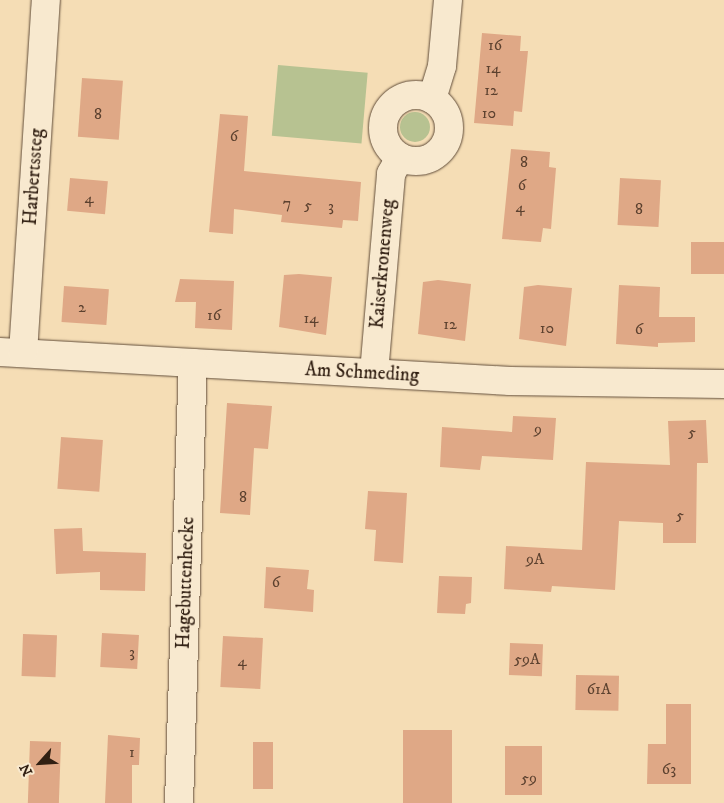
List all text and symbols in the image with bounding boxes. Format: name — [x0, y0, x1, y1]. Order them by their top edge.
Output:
house number: 16 — [488, 35, 502, 55]
house number: 14 — [485, 58, 501, 78]
house number: 12 — [484, 80, 498, 100]
house number: 10 — [482, 103, 496, 123]
house number: 8 — [94, 104, 102, 124]
house number: 6 — [230, 126, 238, 146]
street label: Harbertssteg — [19, 128, 49, 226]
house number: 8 — [520, 152, 528, 172]
house number: 6 — [518, 175, 526, 195]
house number: 4 — [84, 188, 94, 208]
house number: 7 — [283, 193, 291, 213]
house number: 5 — [304, 195, 312, 215]
house number: 3 — [328, 196, 334, 216]
house number: 4 — [515, 197, 525, 217]
street label: Kaiserkronenweg — [366, 198, 400, 330]
house number: 8 — [635, 199, 643, 219]
house number: 2 — [78, 297, 86, 317]
house number: 16 — [207, 305, 221, 325]
house number: 14 — [303, 308, 319, 328]
house number: 12 — [443, 314, 457, 334]
house number: 10 — [540, 318, 554, 338]
house number: 6 — [635, 319, 643, 339]
street label: Am Schmeding — [304, 359, 420, 387]
house number: 9 — [534, 419, 542, 439]
house number: 5 — [688, 422, 696, 442]
house number: 8 — [239, 487, 247, 507]
house number: 5 — [676, 505, 684, 525]
street label: Hagebuttenhecke — [172, 517, 200, 649]
house number: 9A — [526, 549, 544, 569]
house number: 6 — [272, 572, 280, 592]
house number: 3 — [129, 642, 135, 662]
house number: 59A — [514, 649, 540, 669]
house number: 4 — [237, 651, 247, 671]
house number: 61A — [587, 679, 611, 699]
north arrow — [15, 738, 65, 788]
house number: 1 — [129, 742, 135, 762]
house number: 63 — [662, 759, 676, 779]
text: N — [16, 760, 37, 779]
house number: 59 — [521, 768, 537, 788]

